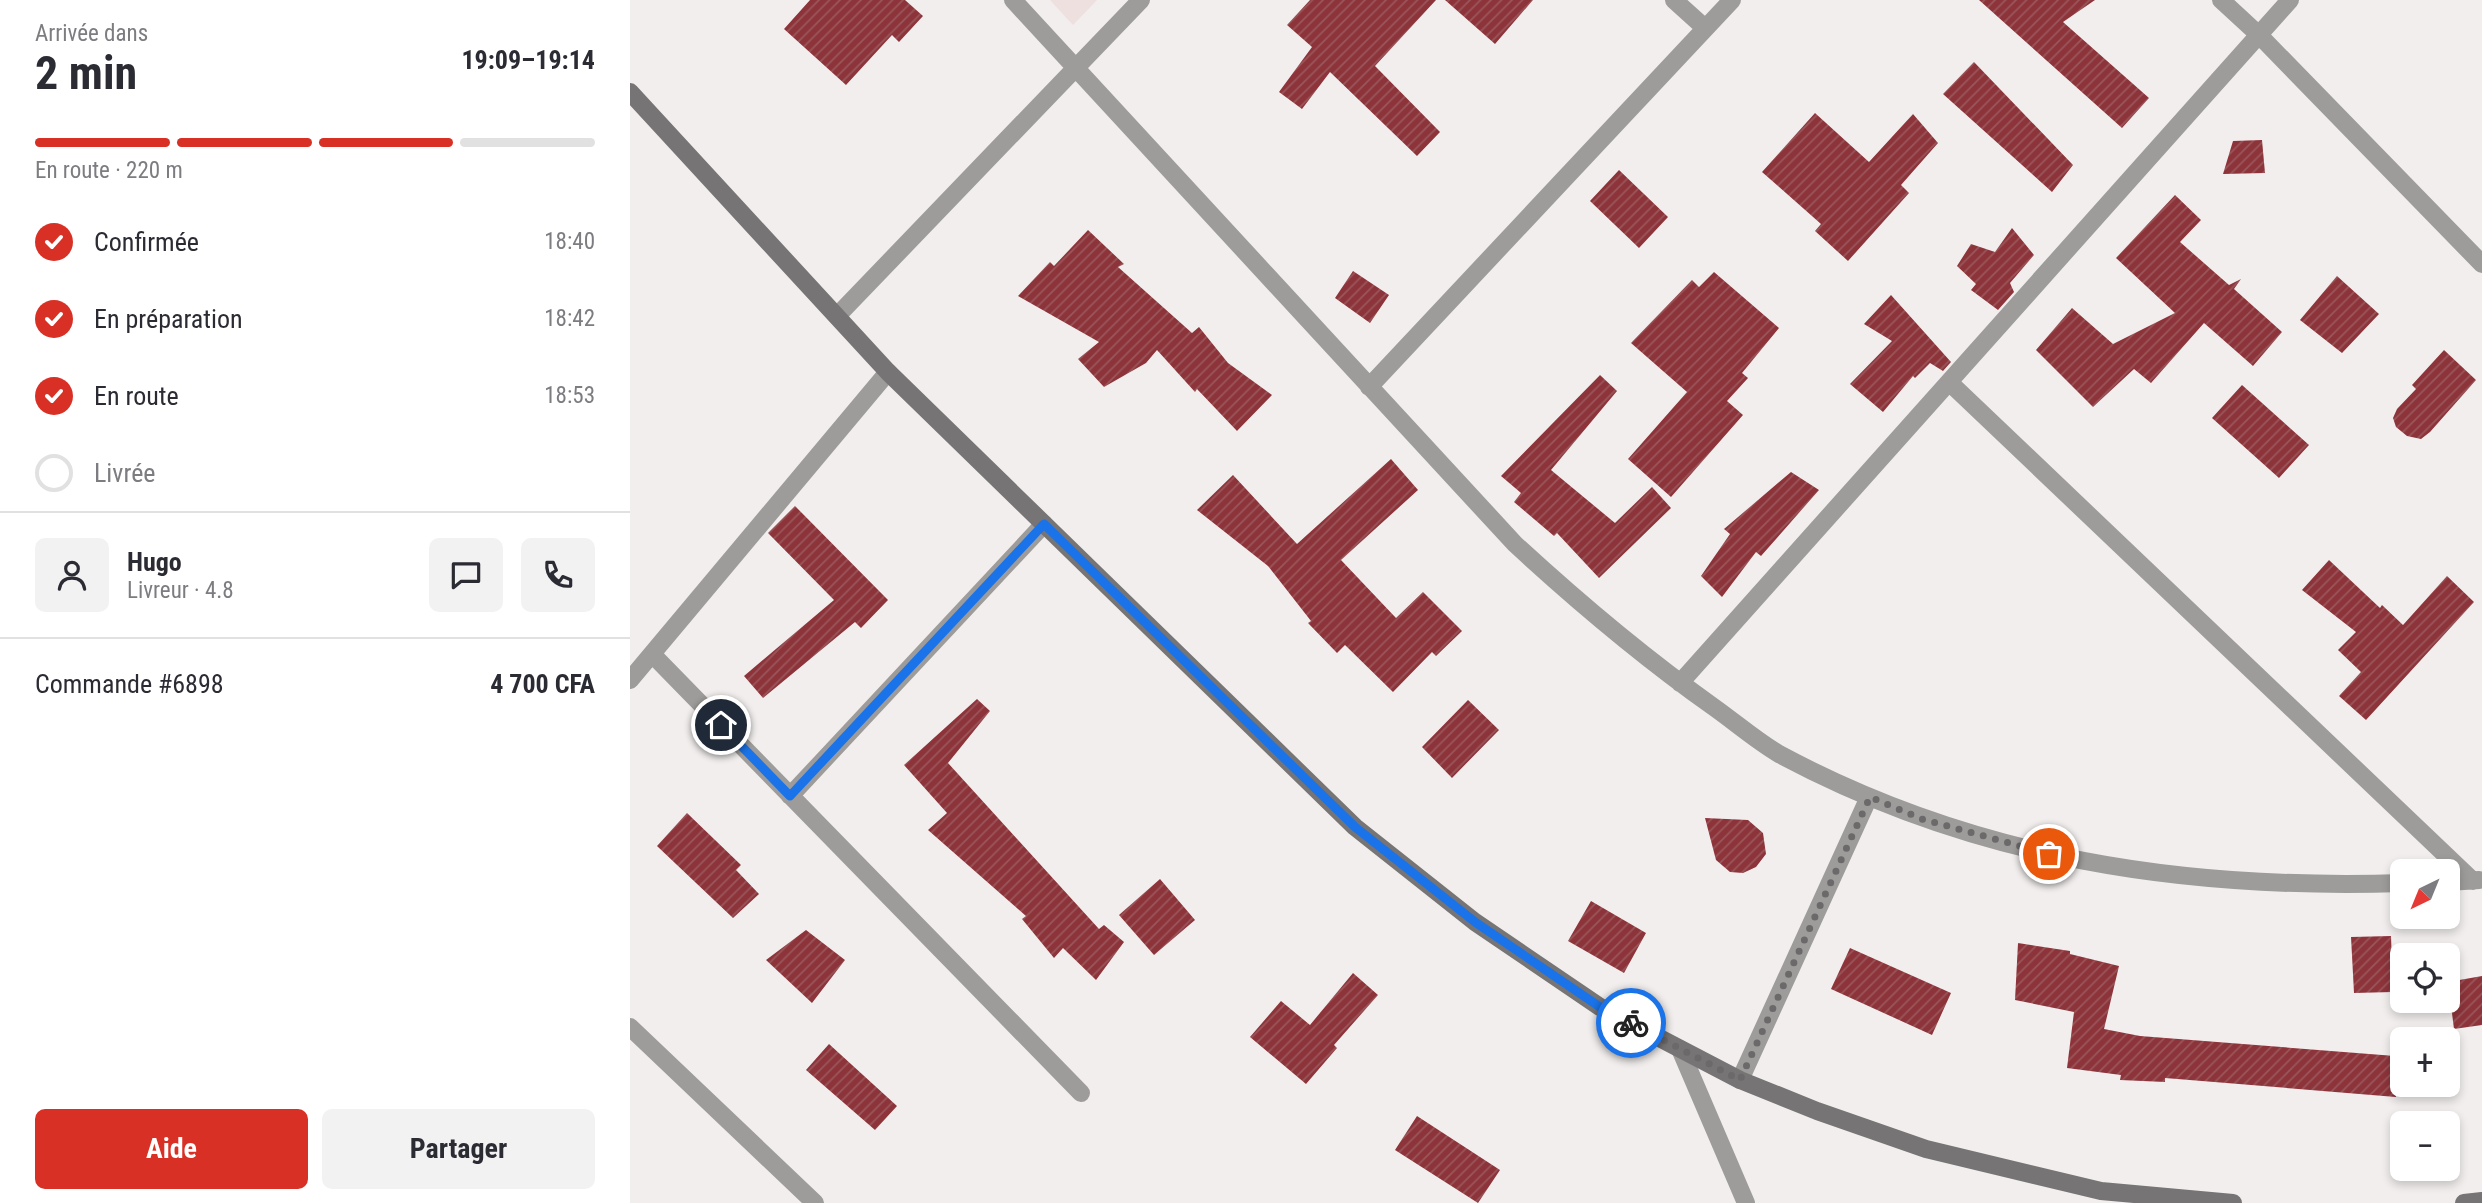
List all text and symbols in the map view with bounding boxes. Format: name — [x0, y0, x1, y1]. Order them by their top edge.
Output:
text: Arrivée dans — [35, 20, 148, 47]
text: 19:09–19:14 — [461, 45, 595, 75]
text: 2 min — [35, 46, 137, 100]
text: En route · 220 m — [35, 157, 183, 184]
icon: check — [35, 223, 73, 261]
text: Confirmée — [94, 227, 199, 257]
text: 18:40 — [544, 228, 595, 255]
icon: check — [35, 300, 73, 338]
text: En préparation — [94, 304, 243, 334]
text: 18:42 — [544, 305, 595, 332]
icon: check — [35, 377, 73, 415]
text: En route — [94, 381, 179, 411]
text: 18:53 — [544, 382, 595, 409]
text: Livrée — [94, 458, 156, 488]
button: person — [35, 538, 109, 612]
button: chat — [429, 538, 503, 612]
button: phone — [521, 538, 595, 612]
text: Hugo — [127, 547, 182, 577]
text: Livreur · 4.8 — [127, 577, 234, 604]
text: Commande #6898 — [35, 669, 224, 699]
text: 4 700 CFA — [490, 669, 595, 699]
pin — [691, 695, 751, 755]
icon: home — [702, 706, 740, 744]
pin — [2019, 824, 2079, 884]
icon: bag — [2030, 835, 2068, 873]
north arrow — [2390, 859, 2460, 929]
map controls — [2390, 859, 2460, 1181]
button: locate — [2390, 943, 2460, 1013]
courier — [1596, 988, 1666, 1058]
icon: bike — [1612, 1004, 1650, 1042]
button: + — [2390, 1027, 2460, 1097]
button: Aide — [35, 1109, 308, 1189]
button: Partager — [322, 1109, 595, 1189]
button: − — [2390, 1111, 2460, 1181]

